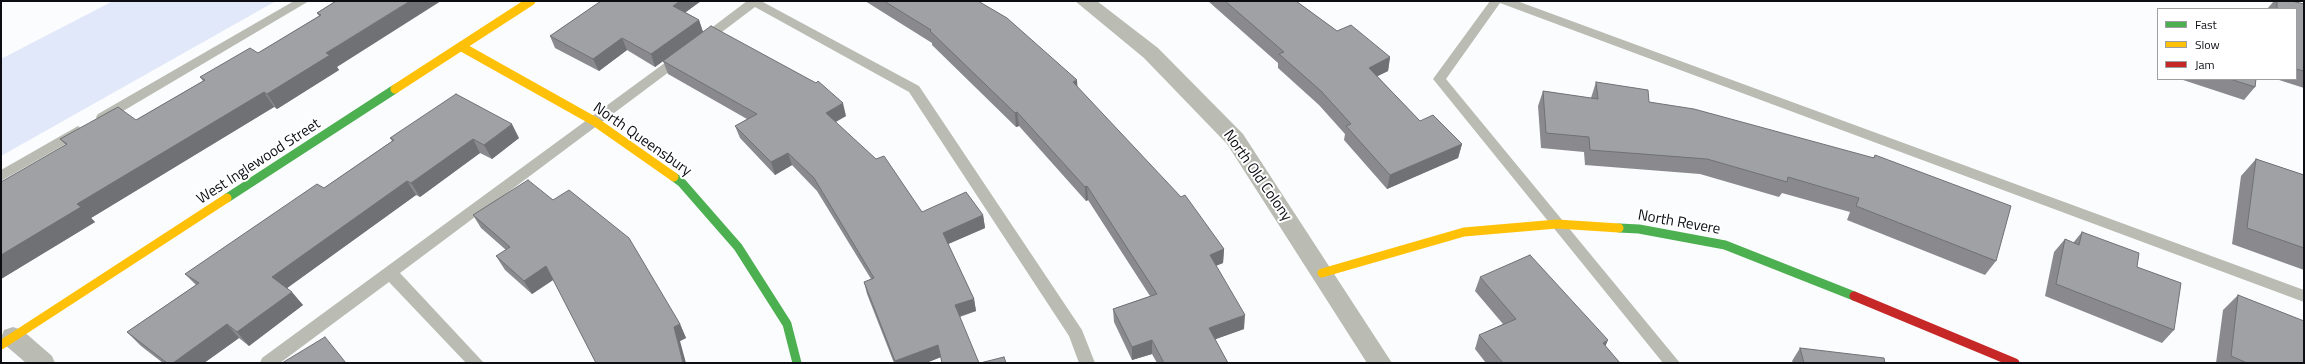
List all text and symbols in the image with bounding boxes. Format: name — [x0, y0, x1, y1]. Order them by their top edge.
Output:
legend — [2157, 8, 2297, 80]
text: Fast — [2195, 15, 2217, 34]
text: Slow — [2195, 35, 2220, 54]
text: Jam — [2195, 55, 2215, 74]
street label: North Queensbury — [589, 99, 695, 181]
street label: West Inglewood Street — [194, 115, 324, 209]
street label: North Old Colony — [1219, 127, 1295, 225]
street label: North Revere — [1636, 207, 1722, 239]

